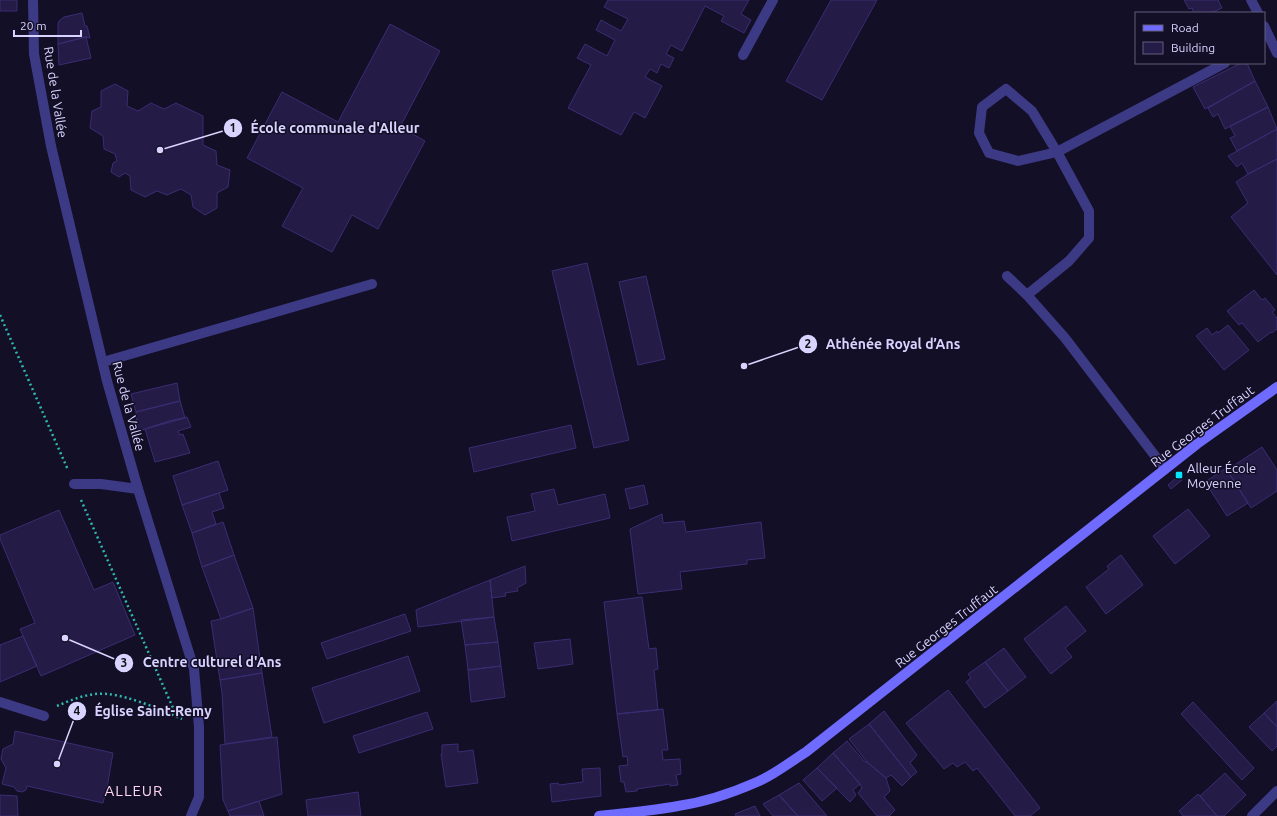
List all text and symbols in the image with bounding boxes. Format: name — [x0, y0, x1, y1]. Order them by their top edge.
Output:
scale bar — [14, 12, 81, 38]
legend — [1135, 12, 1265, 64]
text: 20 m — [20, 19, 47, 32]
text: Road — [1171, 21, 1199, 34]
text: Building — [1171, 41, 1215, 54]
street label: Rue de la Vallée — [42, 45, 70, 139]
callout: École communale d'Alleur — [223, 115, 428, 141]
text: École communale d'Alleur — [250, 119, 420, 136]
text: 1 — [230, 121, 236, 134]
callout: Athénée Royal d’Ans — [798, 331, 968, 357]
text: Athénée Royal d’Ans — [826, 336, 961, 352]
text: 2 — [805, 337, 812, 350]
street label: Rue de la Vallée — [110, 360, 148, 452]
street label: Rue Georges Truffaut — [1148, 383, 1256, 469]
place label: Alleur École Moyenne — [1187, 460, 1256, 490]
marker: Alleur École Moyenne — [1174, 470, 1184, 480]
street label: Rue Georges Truffaut — [892, 582, 1000, 670]
callout: Centre culturel d'Ans — [114, 650, 289, 676]
text: Centre culturel d'Ans — [143, 654, 282, 670]
text: 3 — [121, 656, 127, 669]
callout: Église Saint-Remy — [67, 698, 220, 724]
text: Église Saint-Remy — [94, 702, 212, 719]
text: 4 — [74, 704, 81, 717]
district label: ALLEUR — [105, 782, 163, 799]

